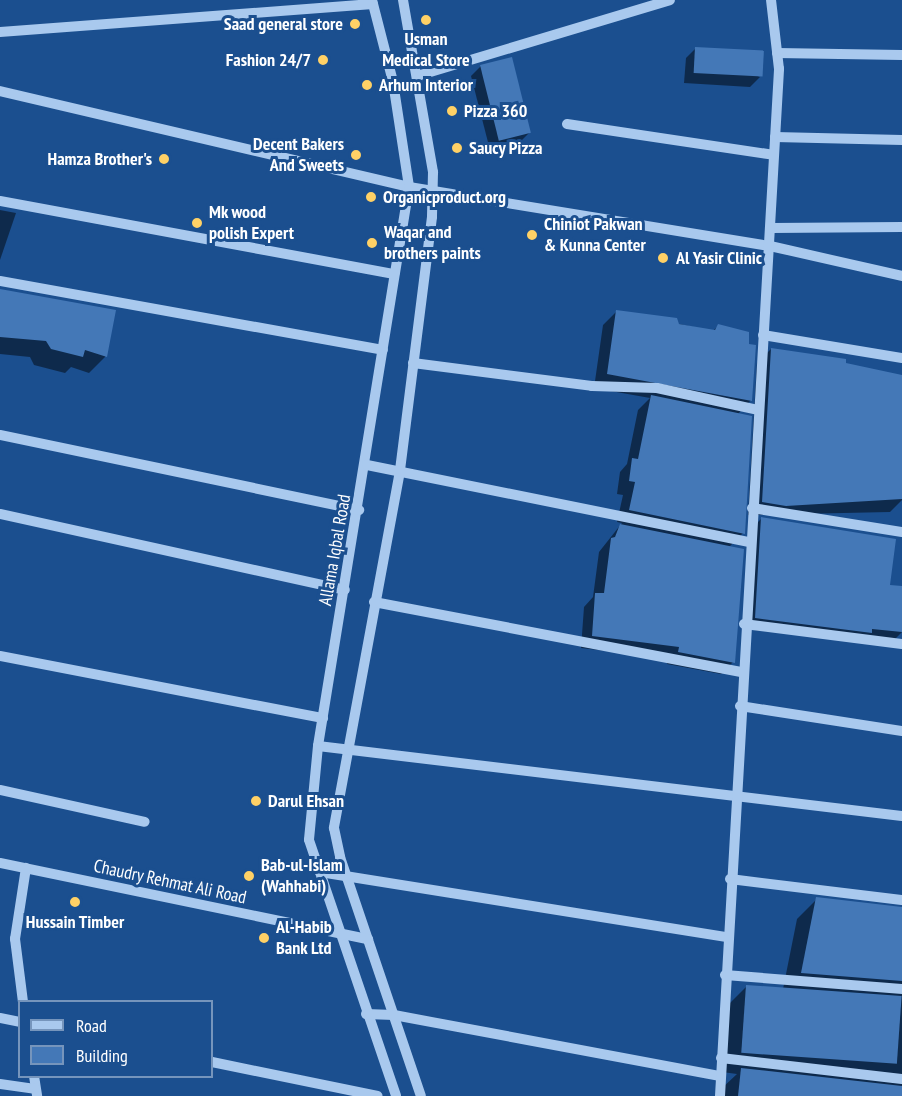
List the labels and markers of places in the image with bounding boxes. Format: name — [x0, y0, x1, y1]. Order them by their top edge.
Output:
place label: Saad general store — [224, 13, 343, 35]
marker: Usman Medical Store — [419, 13, 433, 27]
marker: Saad general store — [348, 17, 362, 31]
place label: Usman Medical Store — [382, 29, 470, 72]
place label: Fashion 24/7 — [226, 49, 311, 71]
marker: Fashion 24/7 — [316, 53, 330, 67]
place label: Arhum Interior — [379, 74, 473, 96]
marker: Arhum Interior — [360, 78, 374, 92]
place label: Pizza 360 — [464, 100, 527, 122]
marker: Pizza 360 — [445, 104, 459, 118]
place label: Decent Bakers And Sweets — [253, 134, 344, 176]
place label: Saucy Pizza — [469, 137, 543, 159]
marker: Saucy Pizza — [450, 141, 464, 155]
place label: Hamza Brother's — [48, 148, 152, 170]
marker: Decent Bakers And Sweets — [349, 148, 363, 162]
marker: Hamza Brother's — [157, 152, 171, 166]
place label: Organicproduct.org — [383, 186, 506, 208]
marker: Organicproduct.org — [364, 190, 378, 204]
place label: Mk wood polish Expert — [209, 202, 294, 244]
place label: Chiniot Pakwan & Kunna Center — [544, 214, 646, 256]
marker: Mk wood polish Expert — [190, 216, 204, 230]
place label: Waqar and brothers paints — [384, 222, 481, 264]
marker: Chiniot Pakwan & Kunna Center — [525, 228, 539, 242]
marker: Waqar and brothers paints — [365, 236, 379, 250]
place label: Al Yasir Clinic — [676, 247, 763, 269]
marker: Al Yasir Clinic — [654, 249, 672, 267]
place label: Darul Ehsan — [268, 790, 344, 812]
marker: Darul Ehsan — [249, 794, 263, 808]
place label: Bab-ul-Islam (Wahhabi) — [261, 855, 343, 898]
marker: Bab-ul-Islam (Wahhabi) — [242, 869, 256, 883]
marker: Hussain Timber — [68, 895, 82, 909]
place label: Hussain Timber — [26, 911, 124, 933]
place label: Al-Habib Bank Ltd — [276, 917, 332, 960]
marker: Al-Habib Bank Ltd — [257, 931, 271, 945]

